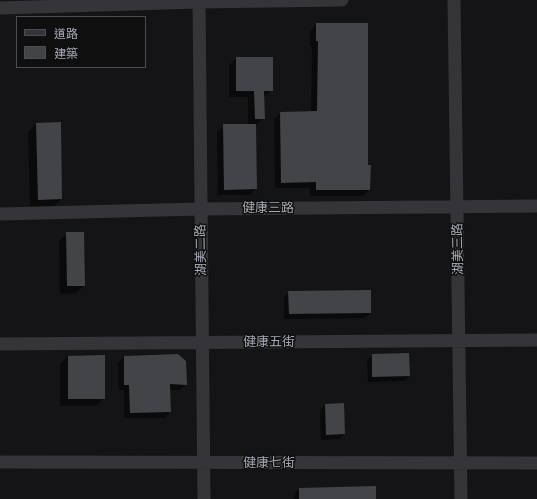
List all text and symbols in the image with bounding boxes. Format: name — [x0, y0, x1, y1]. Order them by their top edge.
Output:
legend — [16, 16, 146, 68]
text: 道路 — [54, 27, 78, 41]
text: 建築 — [54, 47, 78, 61]
street label: 健康三路 — [242, 200, 294, 216]
street label: 湖美三路 — [450, 223, 466, 275]
street label: 湖美二路 — [193, 224, 209, 276]
street label: 健康五街 — [243, 334, 295, 350]
street label: 健康七街 — [243, 455, 295, 471]

